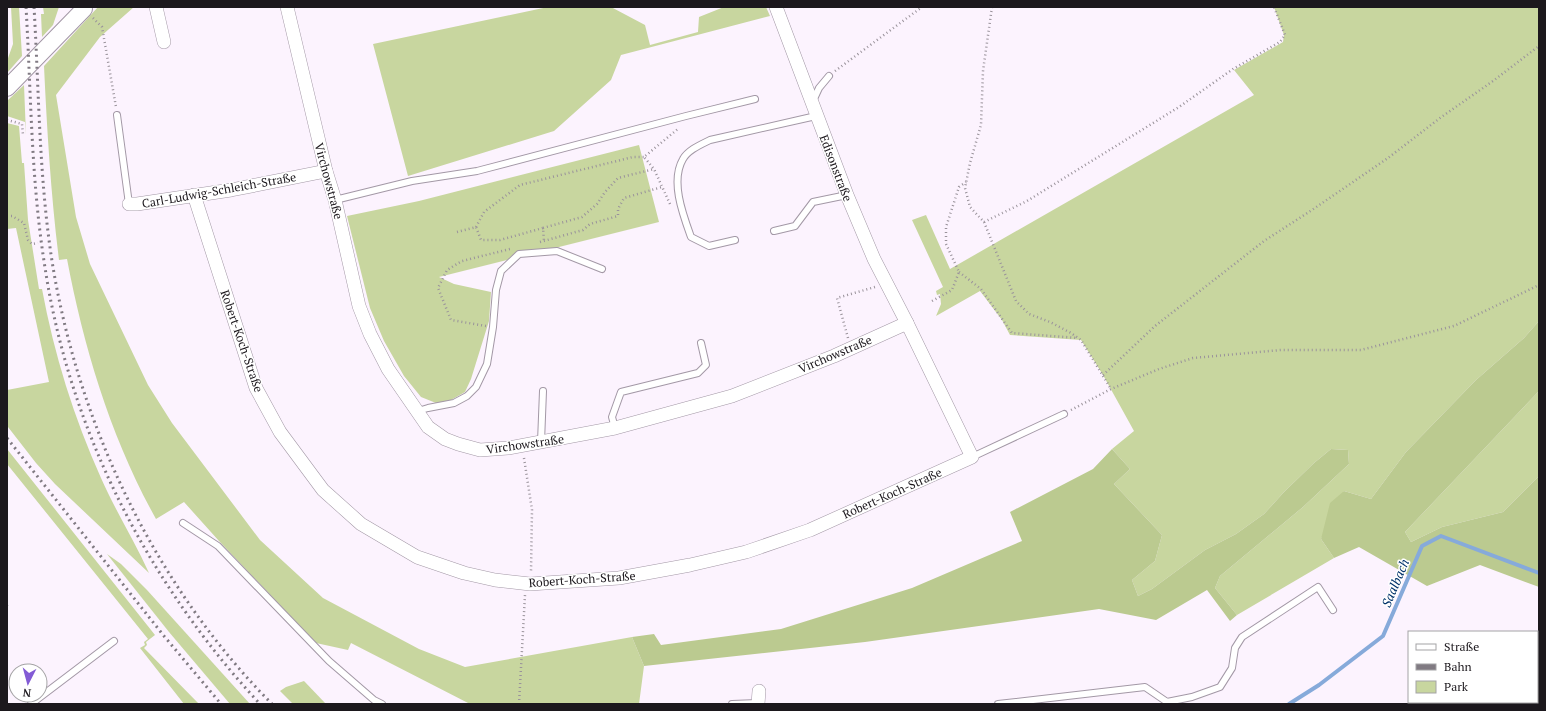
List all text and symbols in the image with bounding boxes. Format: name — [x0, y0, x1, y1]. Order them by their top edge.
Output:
street label: Edisonstraße — [816, 133, 856, 203]
street label: Virchowstraße — [312, 141, 346, 221]
street label: Carl-Ludwig-Schleich-Straße — [141, 169, 297, 211]
street label: Robert-Koch-Straße — [217, 288, 267, 394]
street label: Virchowstraße — [796, 332, 874, 376]
street label: Virchowstraße — [485, 431, 565, 457]
street label: Robert-Koch-Straße — [840, 464, 944, 522]
water label: Saalbach — [1377, 556, 1413, 610]
street label: Robert-Koch-Straße — [528, 568, 636, 590]
legend — [1408, 631, 1538, 703]
text: Straße — [1444, 639, 1479, 654]
text: Bahn — [1444, 659, 1472, 674]
north arrow — [8, 663, 48, 703]
text: Park — [1444, 679, 1469, 694]
text: N — [21, 685, 32, 700]

